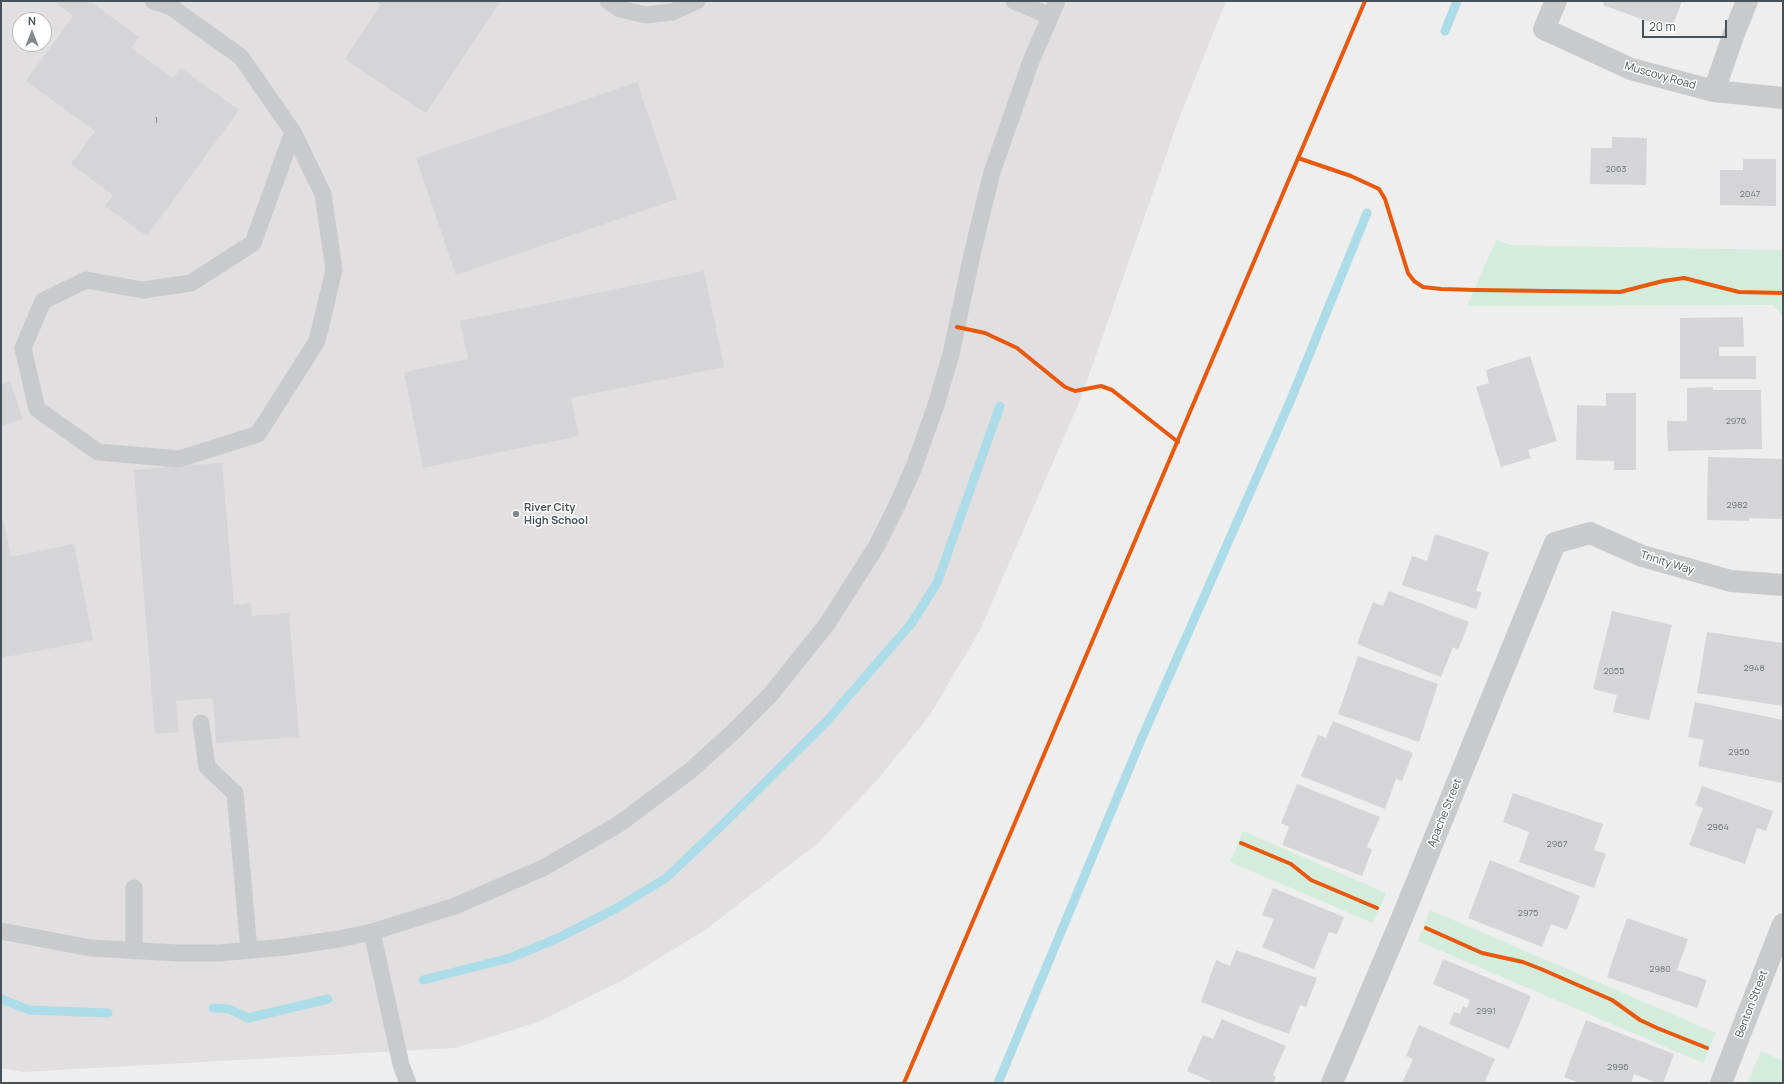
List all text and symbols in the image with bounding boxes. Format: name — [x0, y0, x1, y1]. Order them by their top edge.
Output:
north arrow — [12, 12, 52, 52]
scale bar — [1644, 12, 1729, 38]
text: N — [28, 13, 36, 28]
text: 20 m — [1649, 18, 1676, 35]
street label: Muscovy Road — [1623, 60, 1697, 92]
house number: 1 — [154, 115, 158, 125]
house number: 2063 — [1605, 164, 1627, 174]
house number: 2047 — [1740, 189, 1760, 199]
house number: 2976 — [1726, 416, 1746, 426]
house number: 2982 — [1726, 500, 1748, 510]
place label: River City High School — [524, 501, 588, 527]
marker: River City High School — [511, 509, 521, 519]
street label: Trinity Way — [1639, 549, 1695, 577]
house number: 2948 — [1743, 663, 1765, 673]
house number: 2055 — [1603, 666, 1625, 676]
house number: 2956 — [1728, 747, 1750, 757]
street label: Apache Street — [1425, 777, 1465, 849]
house number: 2964 — [1707, 822, 1729, 832]
house number: 2967 — [1547, 839, 1567, 849]
house number: 2975 — [1518, 908, 1538, 918]
house number: 2980 — [1649, 964, 1671, 974]
street label: Benton Street — [1733, 968, 1771, 1040]
house number: 2991 — [1476, 1006, 1496, 1016]
house number: 2996 — [1607, 1062, 1629, 1072]

